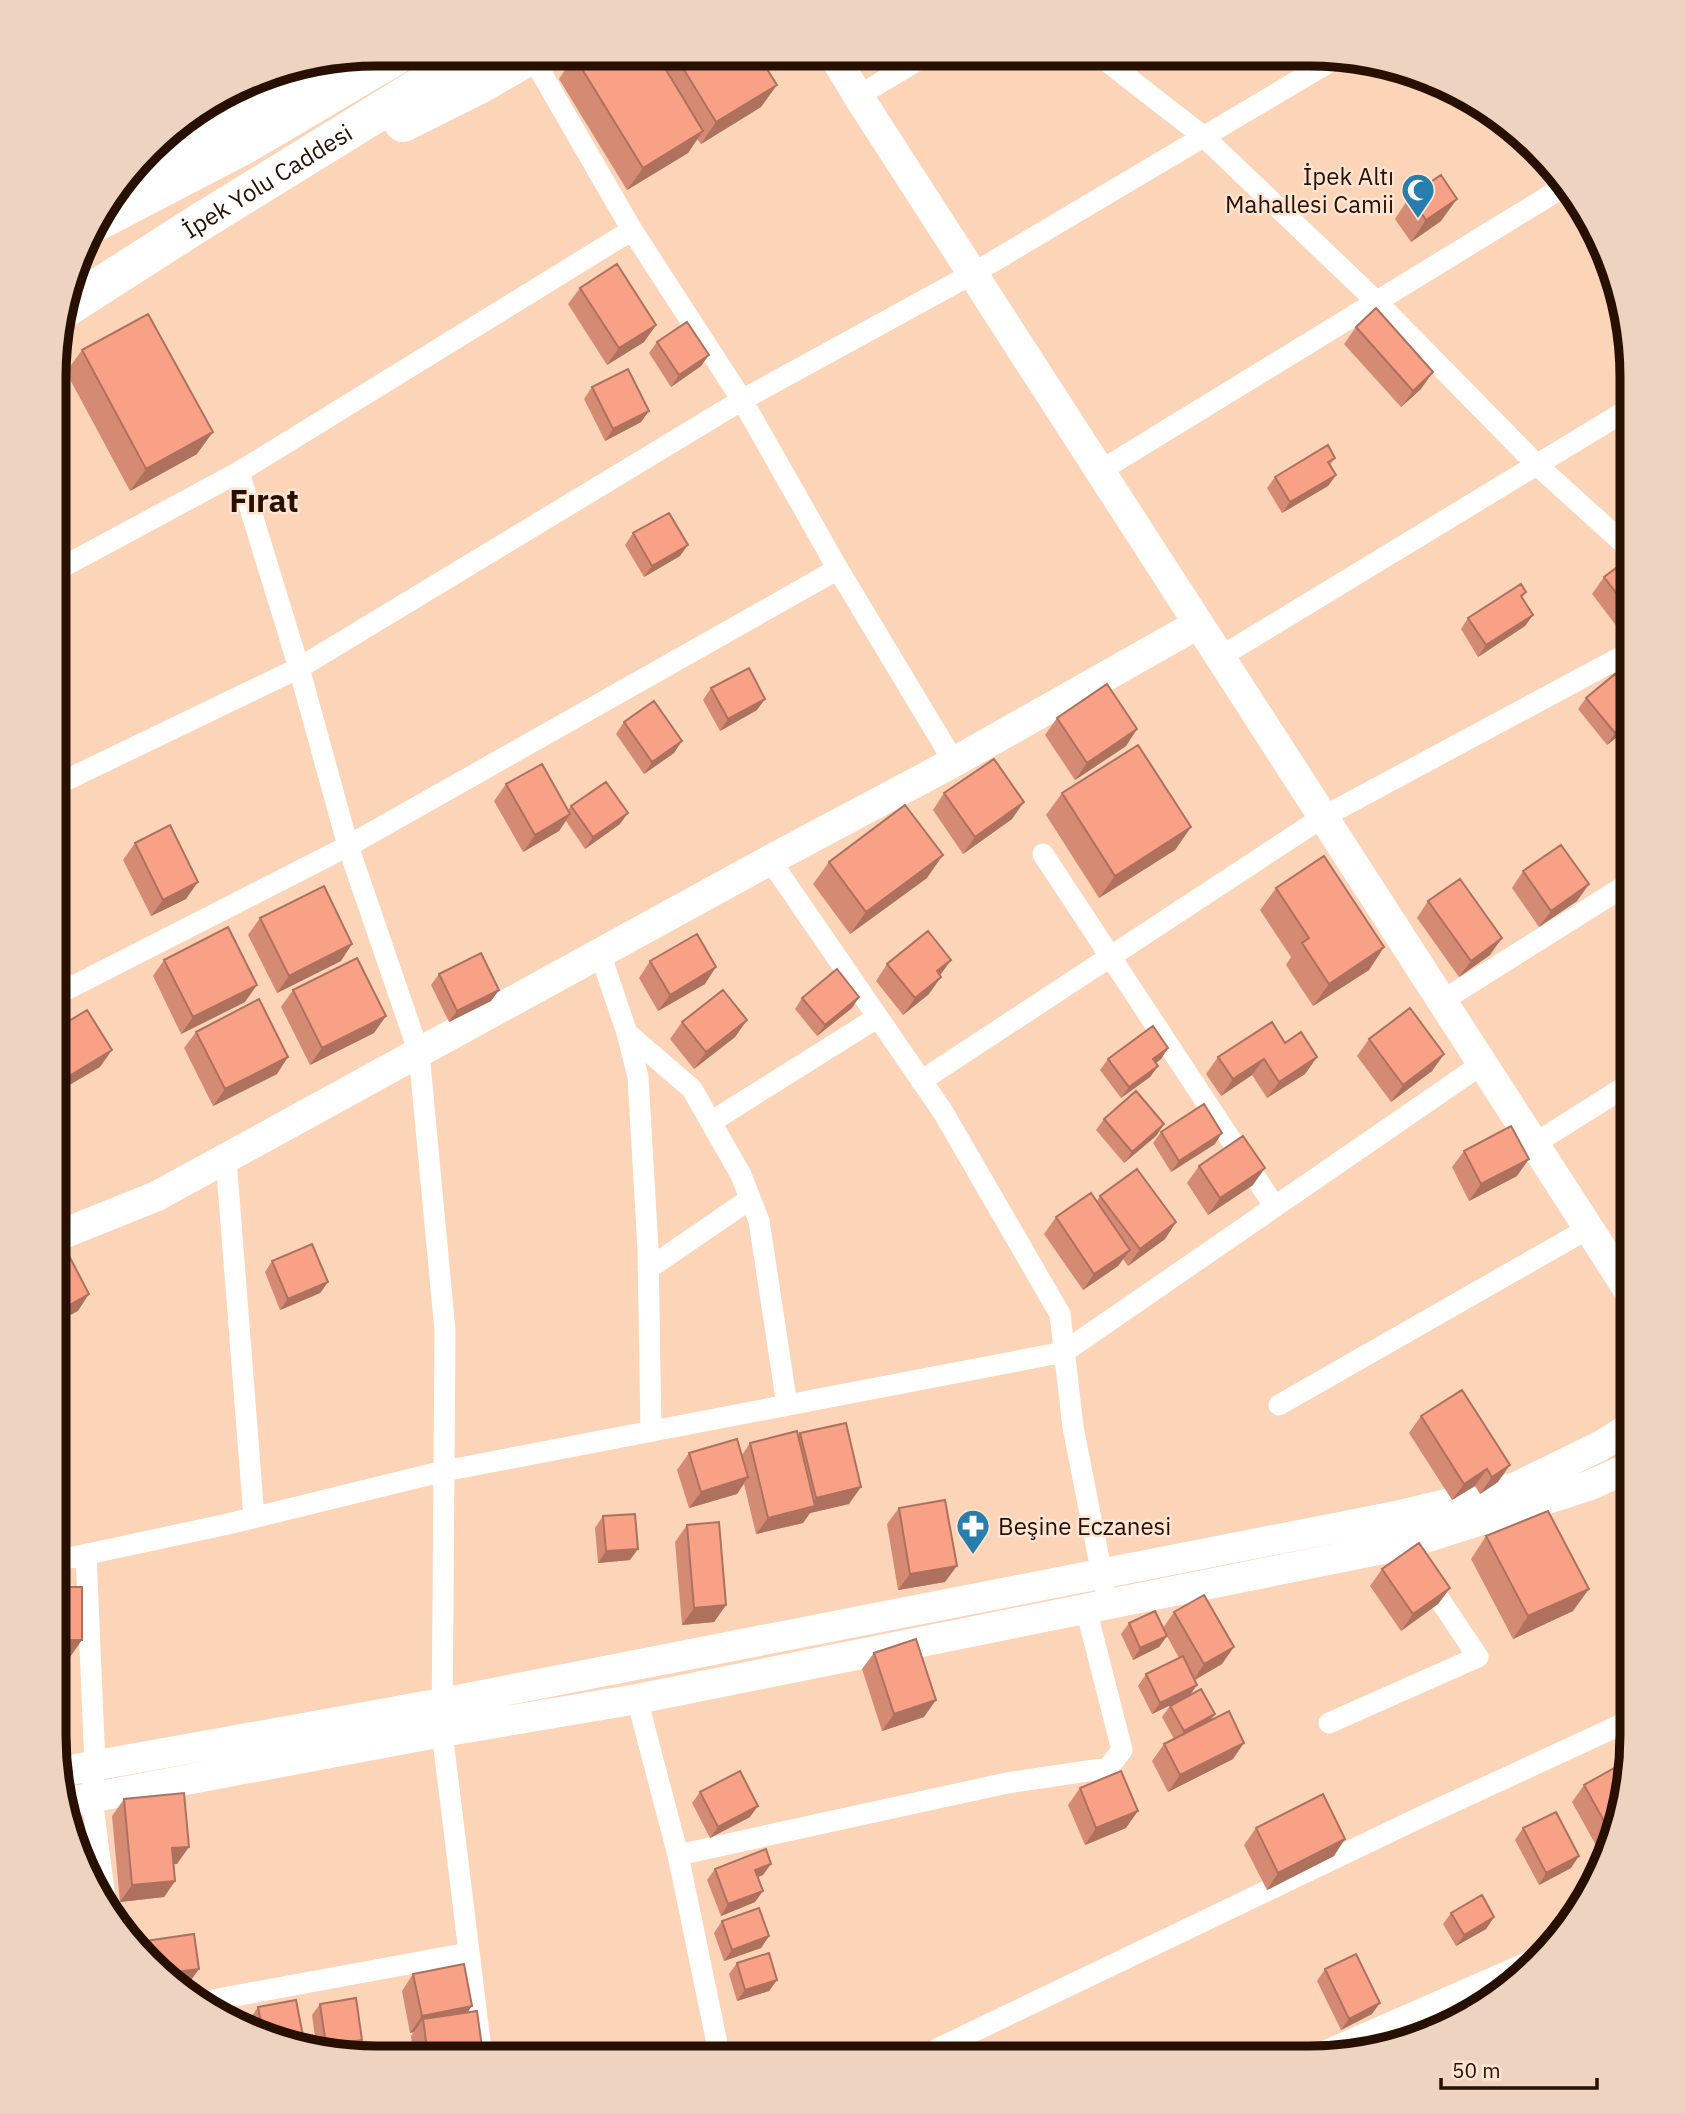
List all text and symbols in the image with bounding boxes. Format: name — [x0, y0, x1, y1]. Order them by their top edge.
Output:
street label: İpek Yolu Caddesi — [176, 116, 358, 245]
place label: İpek Altı Mahallesi Camii — [1225, 160, 1394, 220]
mosque icon: İpek Altı Mahallesi Camii — [1399, 171, 1437, 220]
district label: Fırat — [229, 479, 299, 521]
pharmacy icon: Beşine Eczanesi — [954, 1507, 992, 1556]
place label: Beşine Eczanesi — [998, 1510, 1171, 1542]
scale bar — [1441, 2046, 1597, 2090]
text: 50 m — [1452, 2056, 1501, 2084]

